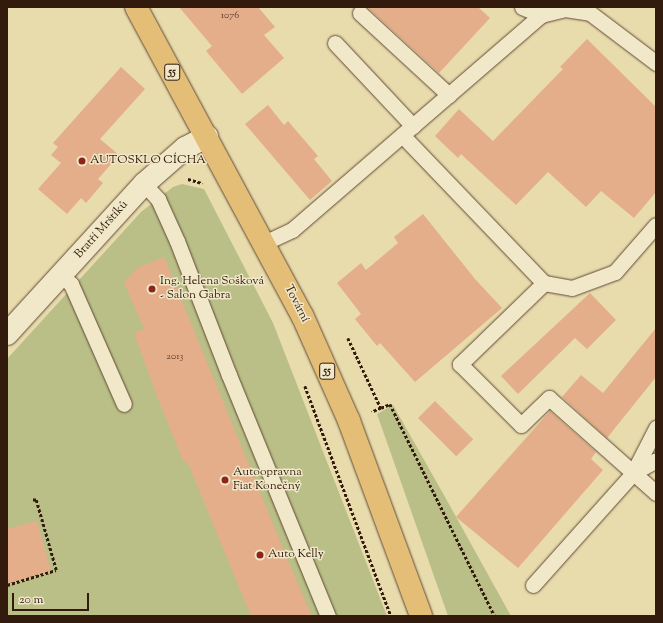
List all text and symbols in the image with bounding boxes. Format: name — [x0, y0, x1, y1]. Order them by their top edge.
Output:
house number: 1076 — [221, 10, 239, 22]
road number: 55 — [164, 63, 180, 81]
place label: AUTOSKLO CÍCHA — [90, 154, 206, 168]
marker: AUTOSKLO CÍCHA — [77, 156, 87, 166]
street label: Bratří Mrštíků — [72, 198, 132, 262]
place label: Ing. Helena Sošková - Salon Gabra — [160, 275, 264, 303]
street label: Tovární — [280, 283, 312, 325]
marker: Ing. Helena Sošková - Salon Gabra — [147, 284, 157, 294]
house number: 2013 — [166, 351, 184, 363]
road number: 55 — [319, 362, 335, 380]
place label: Autoopravna Fiat Konečný — [233, 466, 302, 494]
marker: Autoopravna Fiat Konečný — [220, 475, 230, 485]
place label: Auto Kelly — [268, 548, 324, 562]
marker: Auto Kelly — [255, 550, 265, 560]
scale bar — [14, 585, 91, 611]
text: 20 m — [19, 591, 43, 609]

